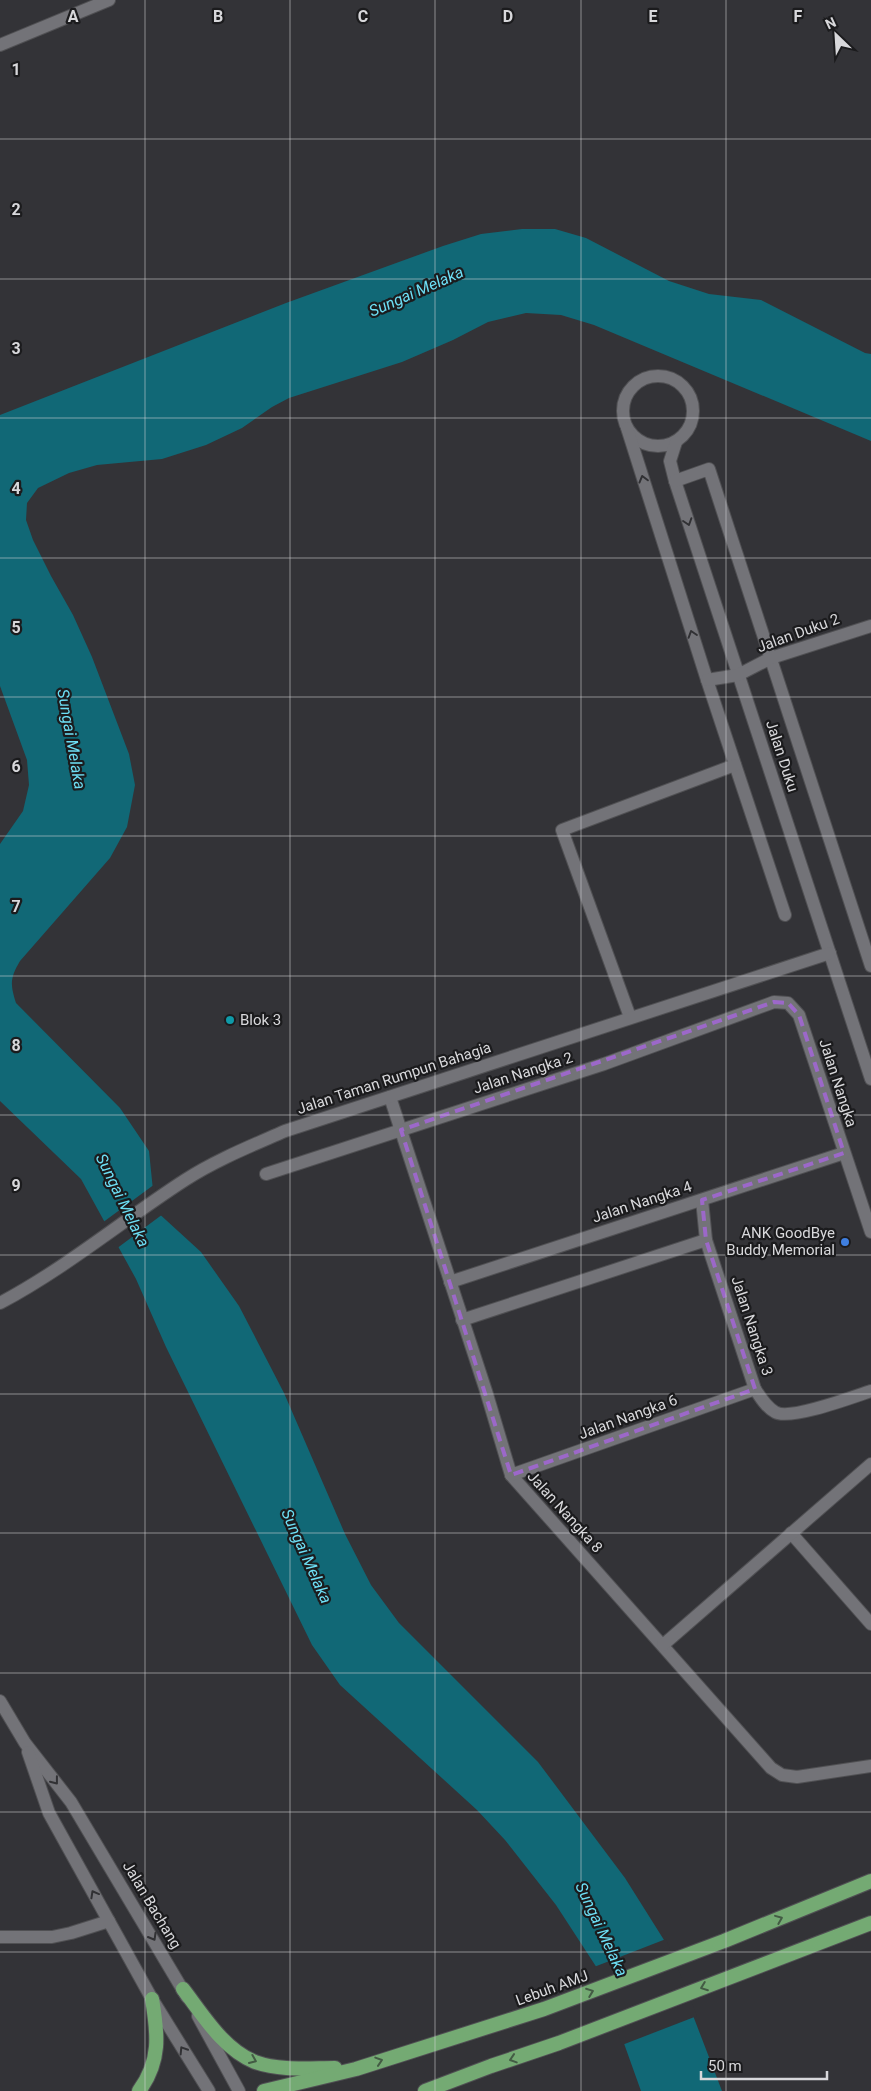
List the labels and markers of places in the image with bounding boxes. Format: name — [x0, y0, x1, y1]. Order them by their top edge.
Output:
place label: Blok 3 — [240, 1011, 281, 1029]
marker: Blok 3 — [224, 1014, 236, 1026]
place label: ANK GoodBye Buddy Memorial — [726, 1224, 835, 1259]
marker: ANK GoodBye Buddy Memorial — [839, 1236, 851, 1248]

